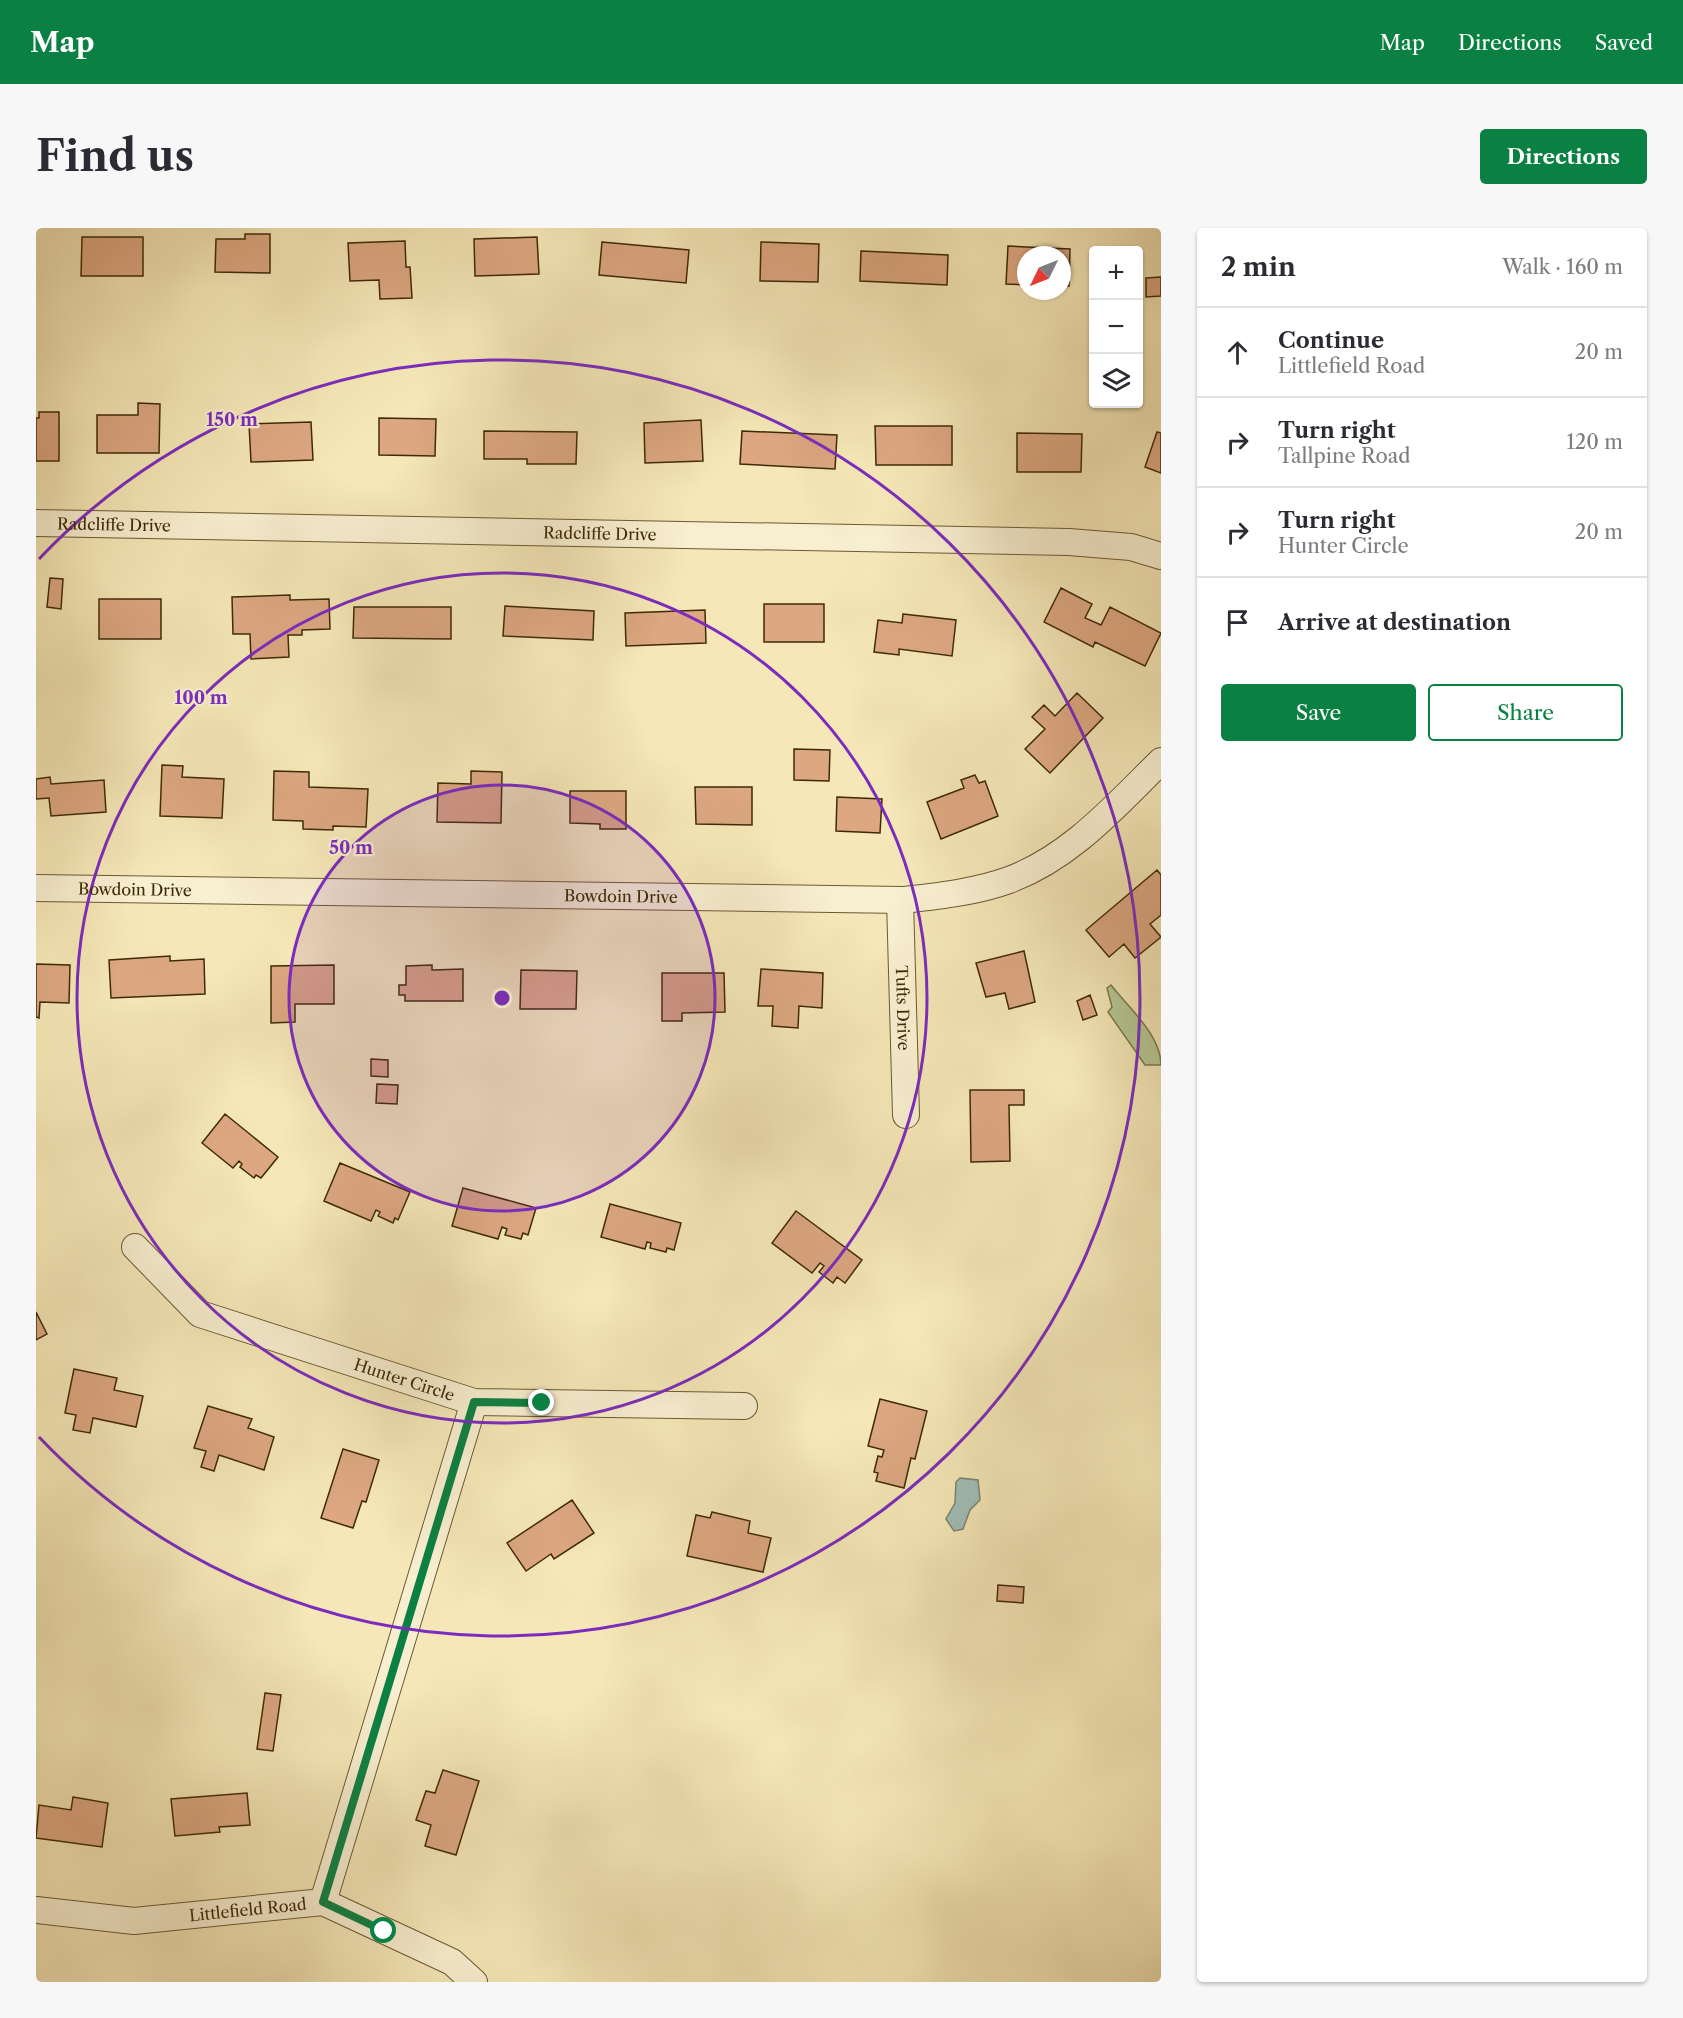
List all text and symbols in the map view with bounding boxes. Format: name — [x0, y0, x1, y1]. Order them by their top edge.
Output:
text: Map — [30, 25, 94, 59]
text: Map — [1380, 30, 1425, 55]
text: Directions — [1458, 30, 1562, 55]
text: Saved — [1595, 30, 1653, 55]
button: Directions — [1480, 129, 1647, 184]
text: Find us — [36, 130, 194, 182]
north arrow — [1017, 246, 1071, 300]
map controls — [1089, 246, 1143, 408]
button: + — [1089, 246, 1143, 300]
text: 2 min — [1221, 251, 1296, 283]
text: Walk · 160 m — [1502, 255, 1623, 279]
button: − — [1089, 300, 1143, 354]
text: Continue — [1278, 327, 1384, 354]
icon: ahead — [1221, 336, 1254, 369]
text: 20 m — [1575, 340, 1623, 364]
button: layers — [1089, 354, 1143, 408]
text: Littlefield Road — [1278, 354, 1425, 378]
text: 150 m — [206, 409, 258, 431]
text: Turn right — [1278, 417, 1396, 444]
icon: right — [1221, 426, 1254, 459]
text: 120 m — [1566, 430, 1623, 454]
text: Tallpine Road — [1278, 444, 1410, 468]
text: Turn right — [1278, 507, 1396, 534]
street label: Radcliffe Drive — [57, 513, 171, 535]
icon: right — [1221, 516, 1254, 549]
text: 20 m — [1575, 520, 1623, 544]
street label: Radcliffe Drive — [543, 522, 657, 544]
text: Hunter Circle — [1278, 534, 1409, 558]
icon: arrive — [1221, 606, 1254, 639]
text: Arrive at destination — [1278, 609, 1511, 636]
button: Save — [1221, 684, 1416, 741]
button: Share — [1428, 684, 1623, 741]
text: 100 m — [174, 687, 228, 709]
text: 50 m — [329, 837, 373, 859]
street label: Bowdoin Drive — [78, 879, 192, 900]
street label: Bowdoin Drive — [564, 885, 678, 907]
street label: Tufts Drive — [892, 965, 914, 1051]
centre of rings — [492, 988, 512, 1008]
street label: Hunter Circle — [352, 1354, 457, 1405]
route end — [528, 1389, 554, 1415]
street label: Littlefield Road — [188, 1894, 308, 1925]
route start — [370, 1917, 396, 1943]

